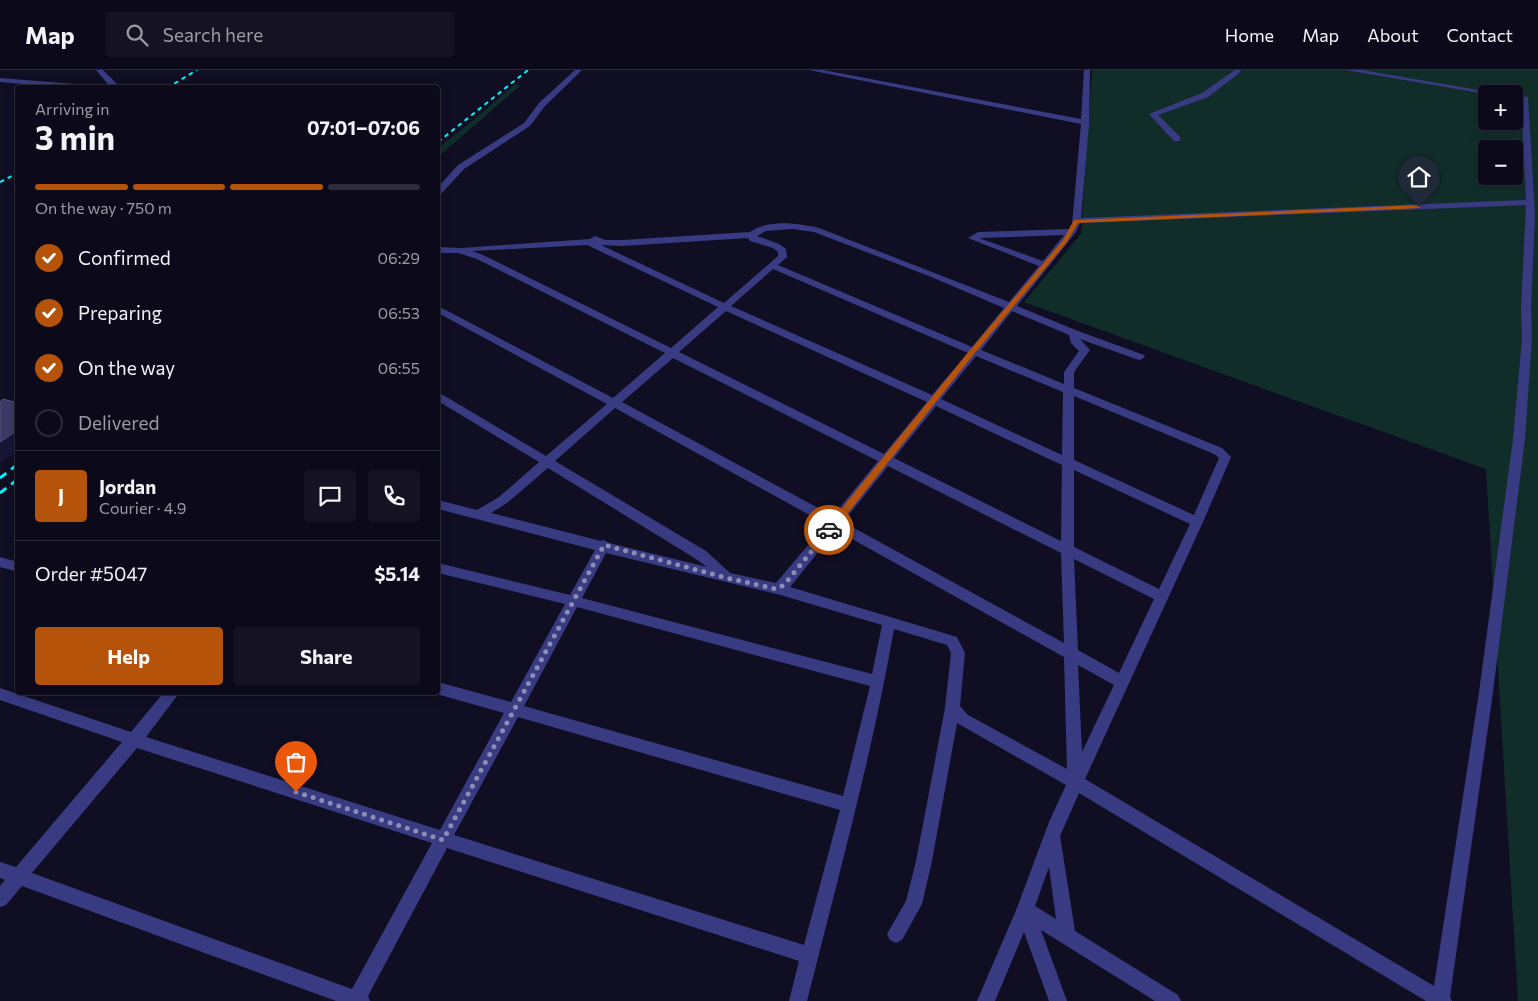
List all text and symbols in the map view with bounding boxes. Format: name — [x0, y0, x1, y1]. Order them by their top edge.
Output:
search box — [105, 12, 455, 57]
text: Map — [25, 20, 75, 49]
icon: search — [123, 21, 151, 49]
text: Search here — [163, 23, 263, 46]
text: Home — [1225, 24, 1274, 46]
text: Map — [1302, 24, 1339, 46]
text: About — [1367, 24, 1419, 46]
text: Contact — [1447, 24, 1513, 46]
map controls — [1478, 85, 1523, 185]
button: + — [1478, 85, 1523, 130]
text: Arriving in — [35, 99, 109, 118]
text: 07:01–07:06 — [307, 116, 420, 139]
text: 3 min — [35, 117, 115, 157]
button: − — [1478, 140, 1523, 185]
pin — [1398, 156, 1440, 207]
icon: home — [1405, 163, 1433, 191]
text: On the way · 750 m — [35, 198, 172, 217]
icon: check — [35, 244, 63, 272]
text: Confirmed — [78, 246, 171, 269]
text: 06:29 — [378, 248, 420, 267]
icon: check — [35, 299, 63, 327]
text: Preparing — [78, 301, 162, 324]
text: 06:53 — [378, 303, 420, 322]
icon: check — [35, 354, 63, 382]
text: On the way — [78, 356, 175, 379]
text: 06:55 — [378, 358, 420, 377]
text: Delivered — [78, 411, 159, 434]
button: chat — [304, 470, 356, 522]
button: phone — [368, 470, 420, 522]
text: Jordan — [99, 475, 156, 498]
text: J — [58, 484, 64, 507]
text: Courier · 4.9 — [99, 498, 186, 517]
courier — [804, 505, 854, 555]
icon: car — [815, 516, 843, 544]
text: Order #5047 — [35, 562, 147, 585]
text: $5.14 — [374, 562, 420, 585]
button: Help — [35, 627, 223, 685]
button: Share — [233, 627, 420, 685]
pin — [275, 741, 317, 792]
icon: bag — [282, 748, 310, 776]

